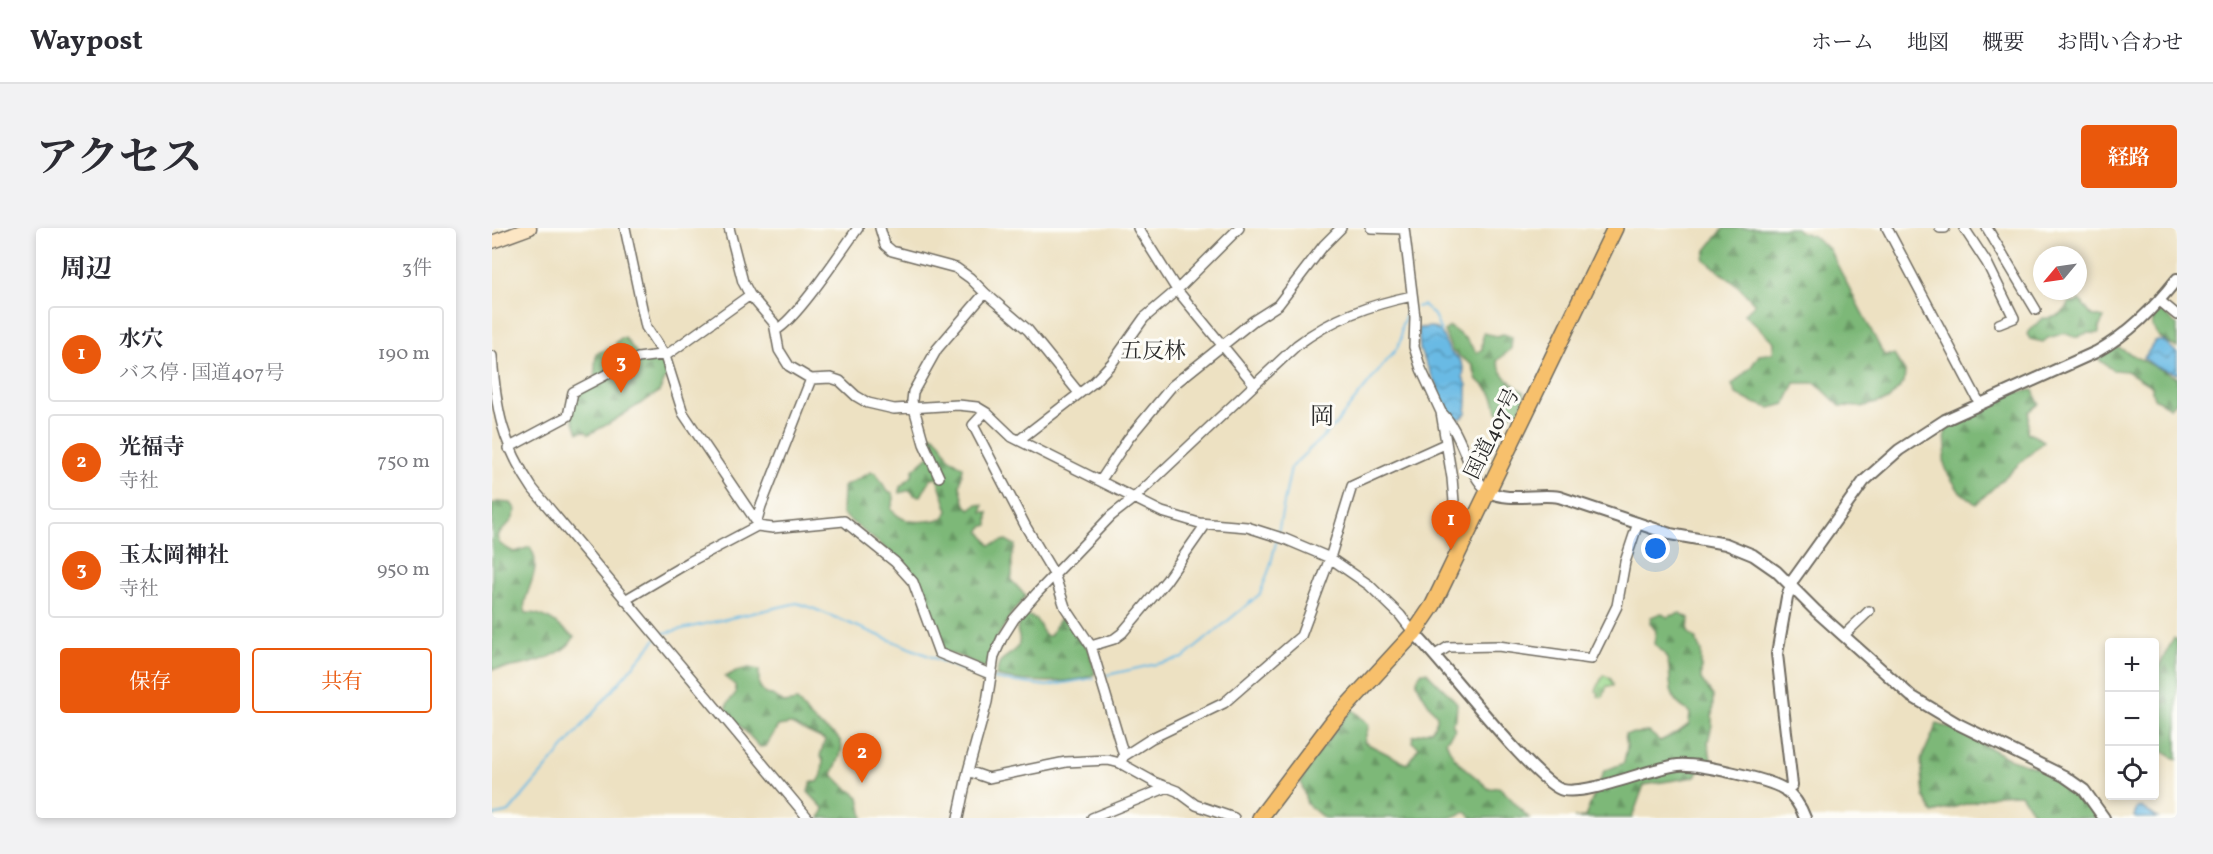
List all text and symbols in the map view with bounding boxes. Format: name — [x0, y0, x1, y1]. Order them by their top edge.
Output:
text: Waypost — [30, 22, 143, 61]
text: ホーム — [1811, 29, 1874, 58]
text: 地図 — [1907, 29, 1949, 58]
text: 概要 — [1982, 29, 2024, 58]
text: お問い合わせ — [2057, 29, 2183, 58]
button: 経路 — [2081, 125, 2177, 188]
text: アクセス — [36, 131, 203, 190]
north arrow — [2033, 246, 2087, 300]
text: 周辺 — [60, 252, 112, 288]
text: 3件 — [402, 255, 432, 283]
text: 水穴 — [119, 325, 163, 356]
district label: 五反林 — [1120, 337, 1186, 368]
text: 1 — [77, 340, 86, 368]
text: 190 m — [378, 340, 430, 368]
pin: 3 — [602, 344, 640, 393]
text: バス停 · 国道407号 — [119, 360, 284, 388]
street label: 国道407号 — [1459, 384, 1527, 484]
district label: 岡 — [1310, 401, 1334, 435]
text: 光福寺 — [119, 433, 185, 464]
text: 2 — [76, 448, 87, 476]
text: 750 m — [377, 448, 430, 476]
text: 寺社 — [119, 468, 159, 496]
pin: 1 — [1432, 500, 1470, 550]
your location — [1641, 534, 1670, 563]
text: 玉太岡神社 — [119, 541, 229, 572]
text: 3 — [76, 556, 87, 584]
text: 950 m — [377, 556, 430, 584]
text: 寺社 — [119, 576, 159, 604]
map controls — [2105, 638, 2159, 800]
button: + — [2105, 638, 2159, 692]
button: 保存 — [60, 648, 240, 713]
button: 共有 — [252, 648, 432, 713]
button: − — [2105, 692, 2159, 746]
pin: 2 — [842, 734, 881, 783]
button: locate — [2105, 746, 2159, 800]

